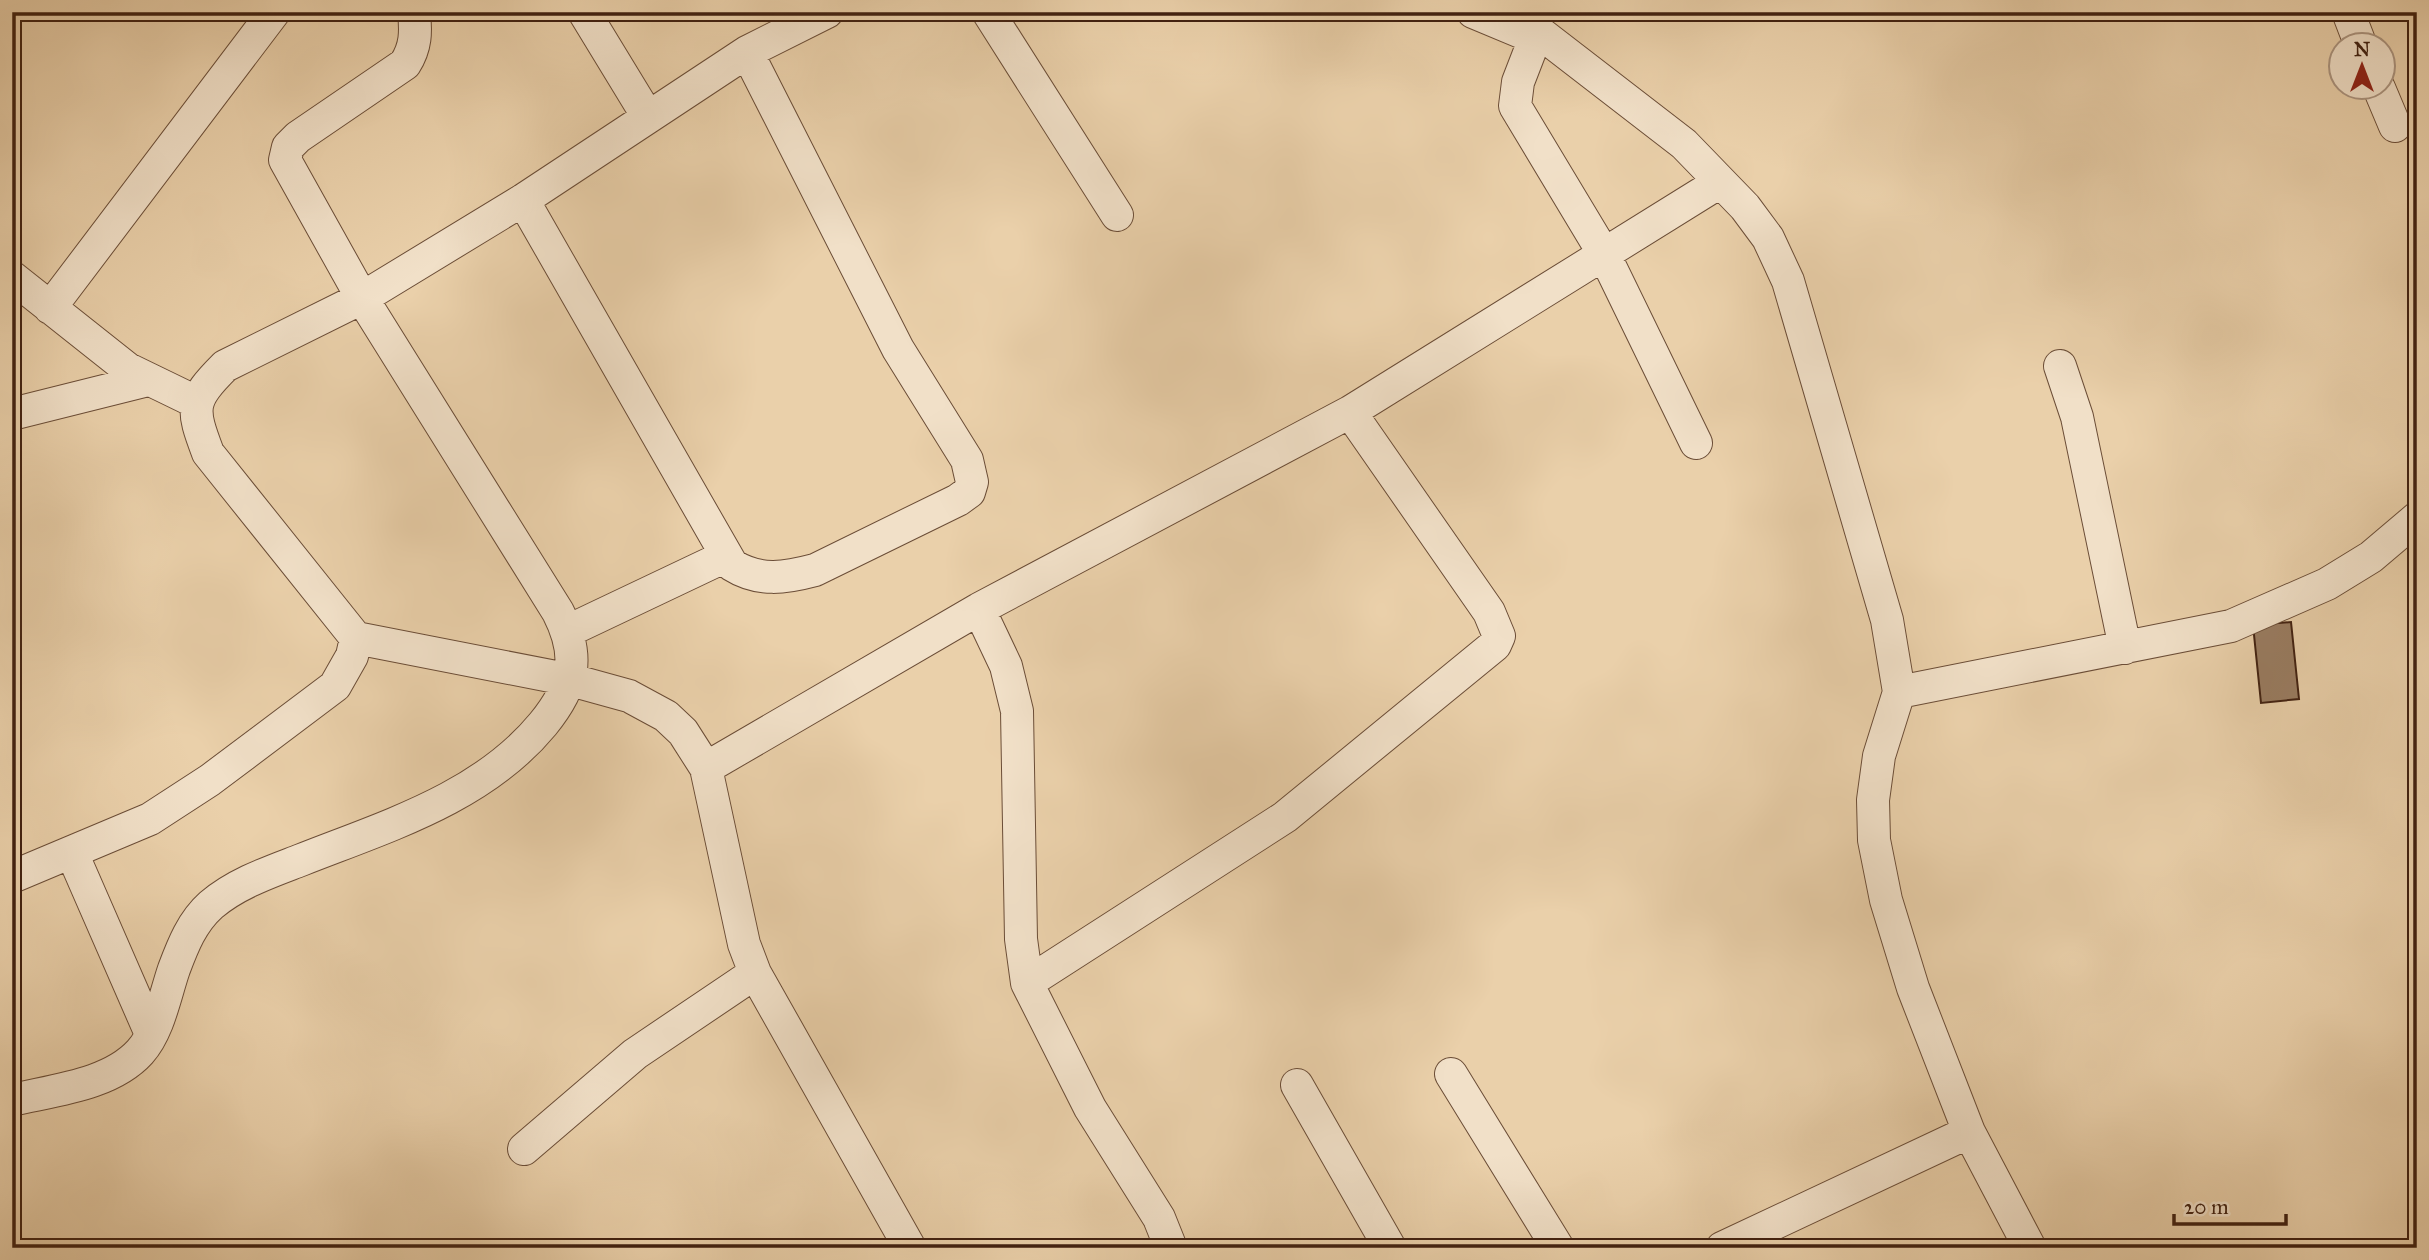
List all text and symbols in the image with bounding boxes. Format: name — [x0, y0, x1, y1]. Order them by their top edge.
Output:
north arrow — [2328, 32, 2398, 102]
text: N — [2354, 38, 2370, 61]
scale bar — [2174, 1183, 2286, 1227]
text: 20 m — [2184, 1194, 2229, 1220]

